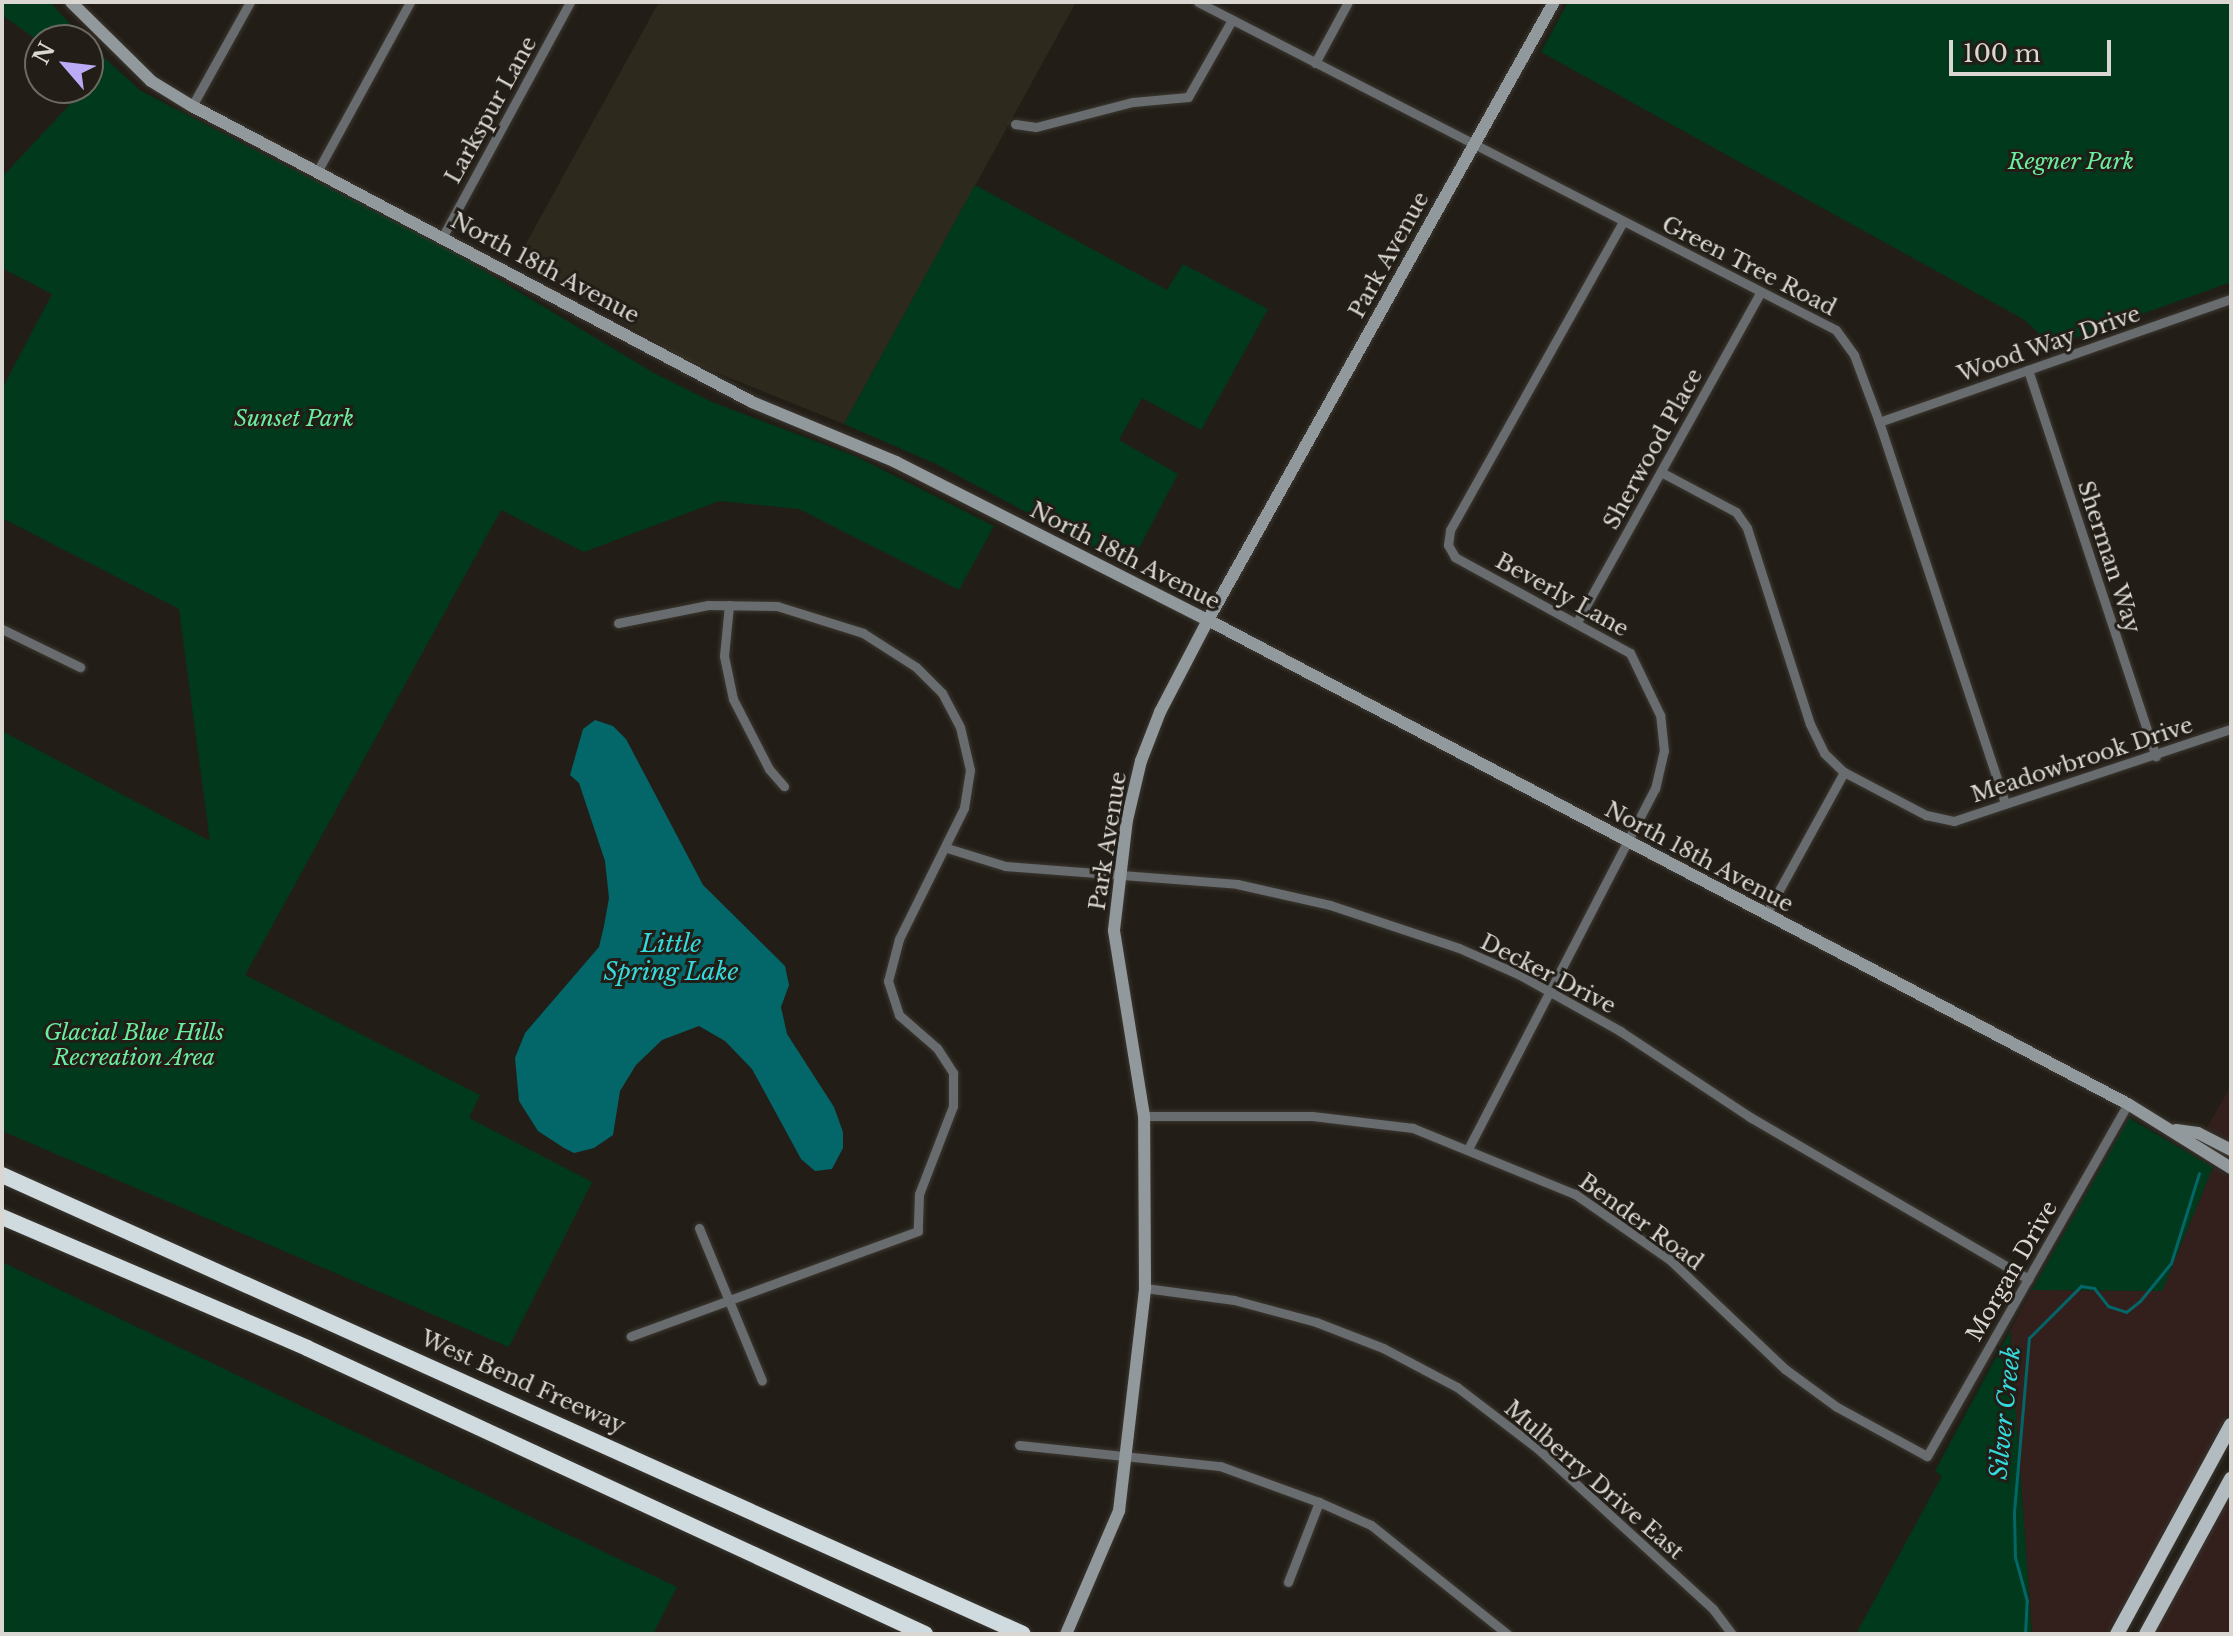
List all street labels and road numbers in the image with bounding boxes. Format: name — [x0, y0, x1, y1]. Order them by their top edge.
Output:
street label: Larkspur Lane — [440, 32, 542, 188]
street label: Park Avenue — [1343, 187, 1435, 323]
street label: North 18th Avenue — [446, 207, 644, 329]
street label: Green Tree Road — [1657, 211, 1841, 321]
street label: Wood Way Drive — [1953, 300, 2145, 388]
street label: Sherwood Place — [1598, 364, 1708, 534]
street label: Sherman Way — [2072, 477, 2146, 637]
street label: North 18th Avenue — [1025, 496, 1225, 616]
street label: Beverly Lane — [1491, 547, 1633, 643]
street label: Meadowbrook Drive — [1968, 712, 2196, 808]
street label: Park Avenue — [1084, 769, 1132, 913]
street label: North 18th Avenue — [1600, 796, 1798, 918]
street label: Decker Drive — [1476, 928, 1620, 1020]
street label: Bender Road — [1574, 1168, 1708, 1276]
street label: Morgan Drive — [1961, 1196, 2063, 1346]
street label: West Bend Freeway — [417, 1325, 629, 1439]
street label: Mulberry Drive East — [1499, 1395, 1689, 1565]

